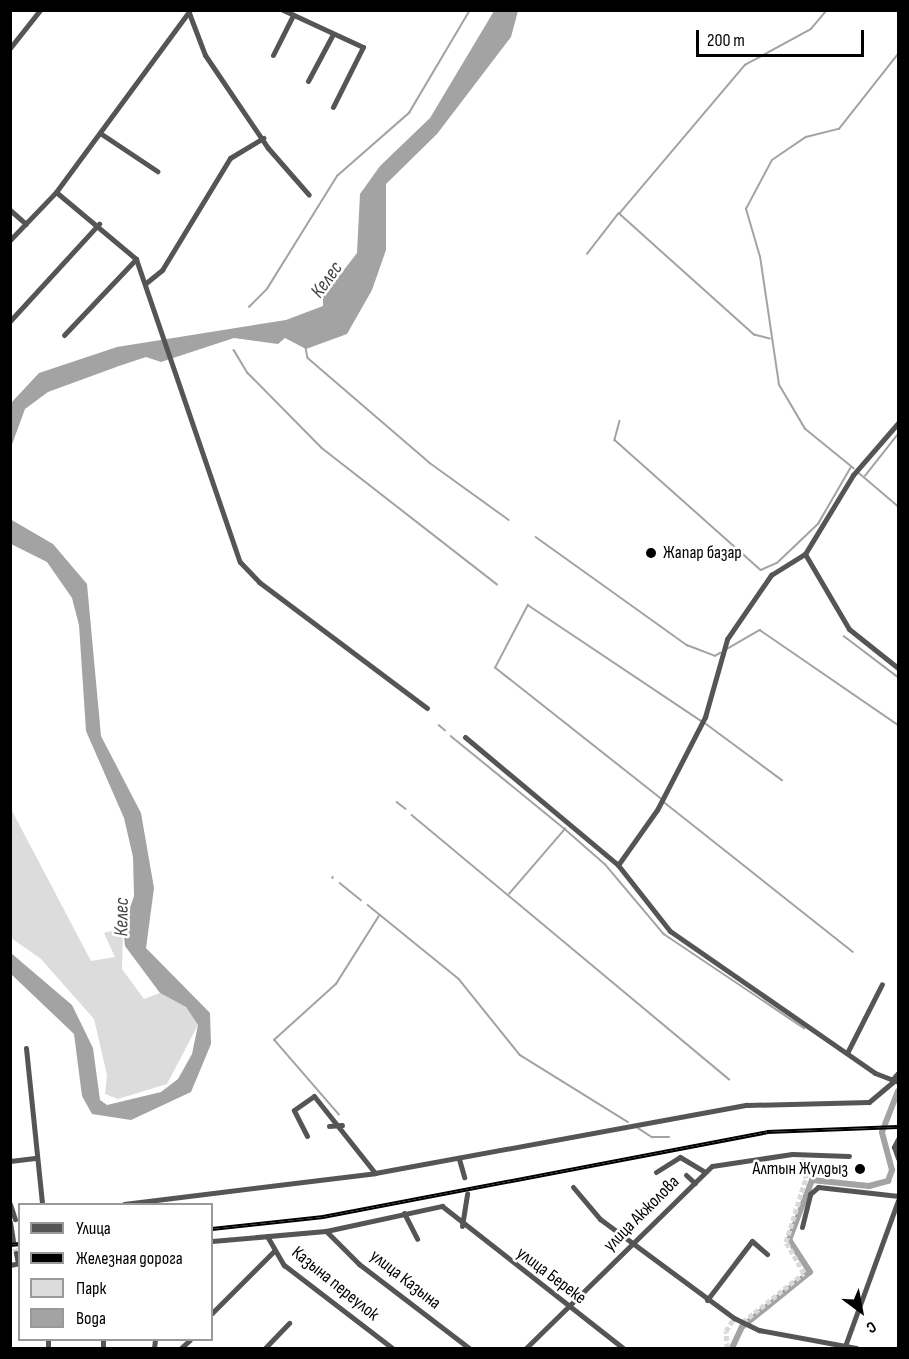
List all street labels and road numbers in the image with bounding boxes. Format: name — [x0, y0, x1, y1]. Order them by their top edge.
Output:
street label: улица Акжолова — [600, 1172, 684, 1256]
street label: Казына переулок — [287, 1242, 383, 1326]
street label: улица Береке — [512, 1243, 590, 1309]
street label: улица Казына — [365, 1246, 445, 1314]

